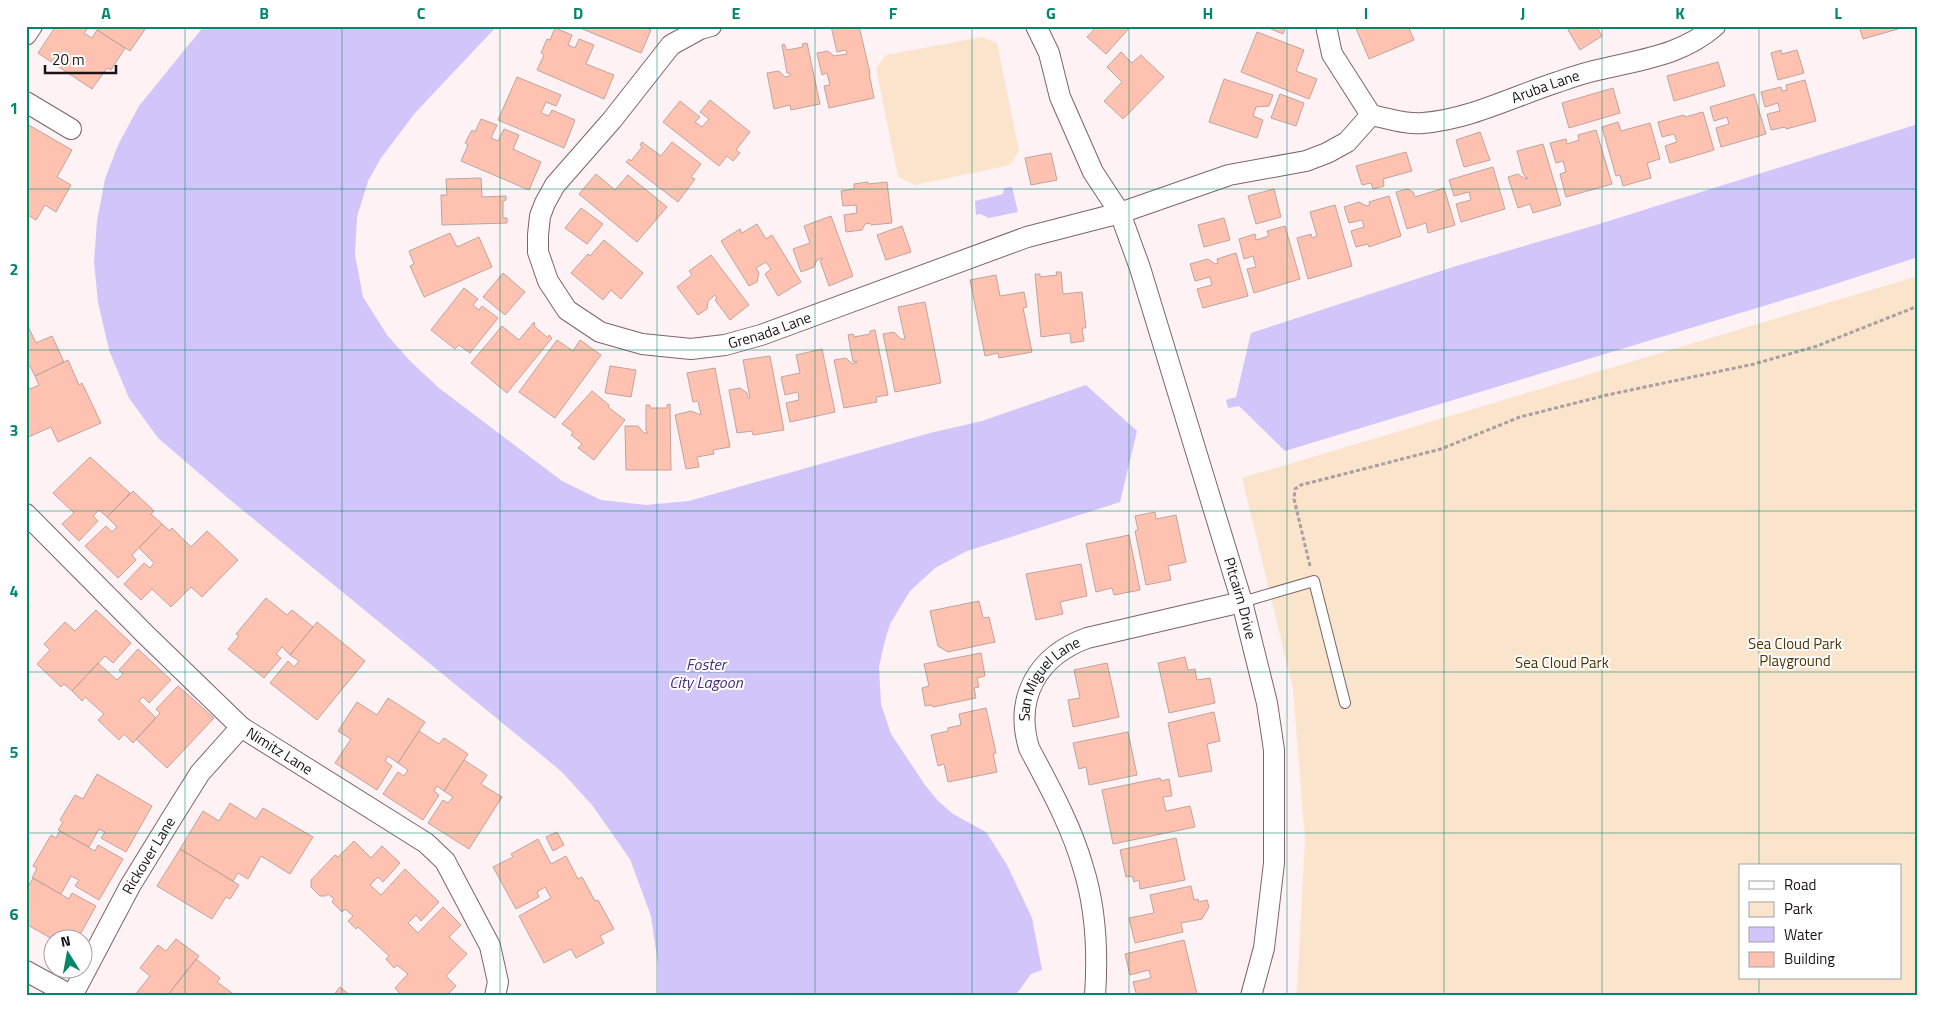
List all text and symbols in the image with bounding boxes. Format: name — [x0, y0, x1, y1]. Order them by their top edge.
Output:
text: A — [101, 1, 111, 25]
text: B — [259, 1, 269, 25]
text: C — [417, 1, 426, 25]
text: D — [573, 1, 583, 25]
text: E — [732, 1, 741, 25]
text: F — [889, 1, 898, 25]
text: G — [1046, 1, 1056, 25]
text: H — [1203, 1, 1213, 25]
text: I — [1364, 1, 1368, 25]
text: J — [1521, 1, 1525, 25]
text: K — [1675, 1, 1685, 25]
text: L — [1834, 1, 1842, 25]
scale bar — [45, 42, 116, 74]
text: 20 m — [52, 48, 85, 71]
street label: Aruba Lane — [1508, 63, 1582, 109]
text: 1 — [10, 96, 18, 120]
text: 2 — [10, 257, 18, 281]
street label: Grenada Lane — [725, 306, 814, 355]
text: 3 — [10, 418, 18, 442]
street label: Pitcairn Drive — [1218, 554, 1263, 642]
text: 4 — [10, 579, 19, 603]
street label: San Miguel Lane — [1013, 630, 1084, 721]
park label: Sea Cloud Park Playground — [1748, 632, 1842, 672]
park label: Sea Cloud Park — [1515, 651, 1609, 674]
water label: Foster City Lagoon — [669, 652, 744, 694]
street label: Nimitz Lane — [242, 721, 318, 780]
text: 5 — [10, 740, 19, 764]
street label: Rickover Lane — [116, 812, 181, 898]
legend — [1739, 864, 1902, 980]
text: Road — [1784, 873, 1816, 896]
text: Park — [1784, 897, 1813, 920]
text: 6 — [10, 902, 19, 926]
text: Water — [1784, 923, 1823, 946]
north arrow — [42, 930, 92, 980]
text: N — [59, 930, 72, 952]
text: Building — [1784, 947, 1835, 970]

